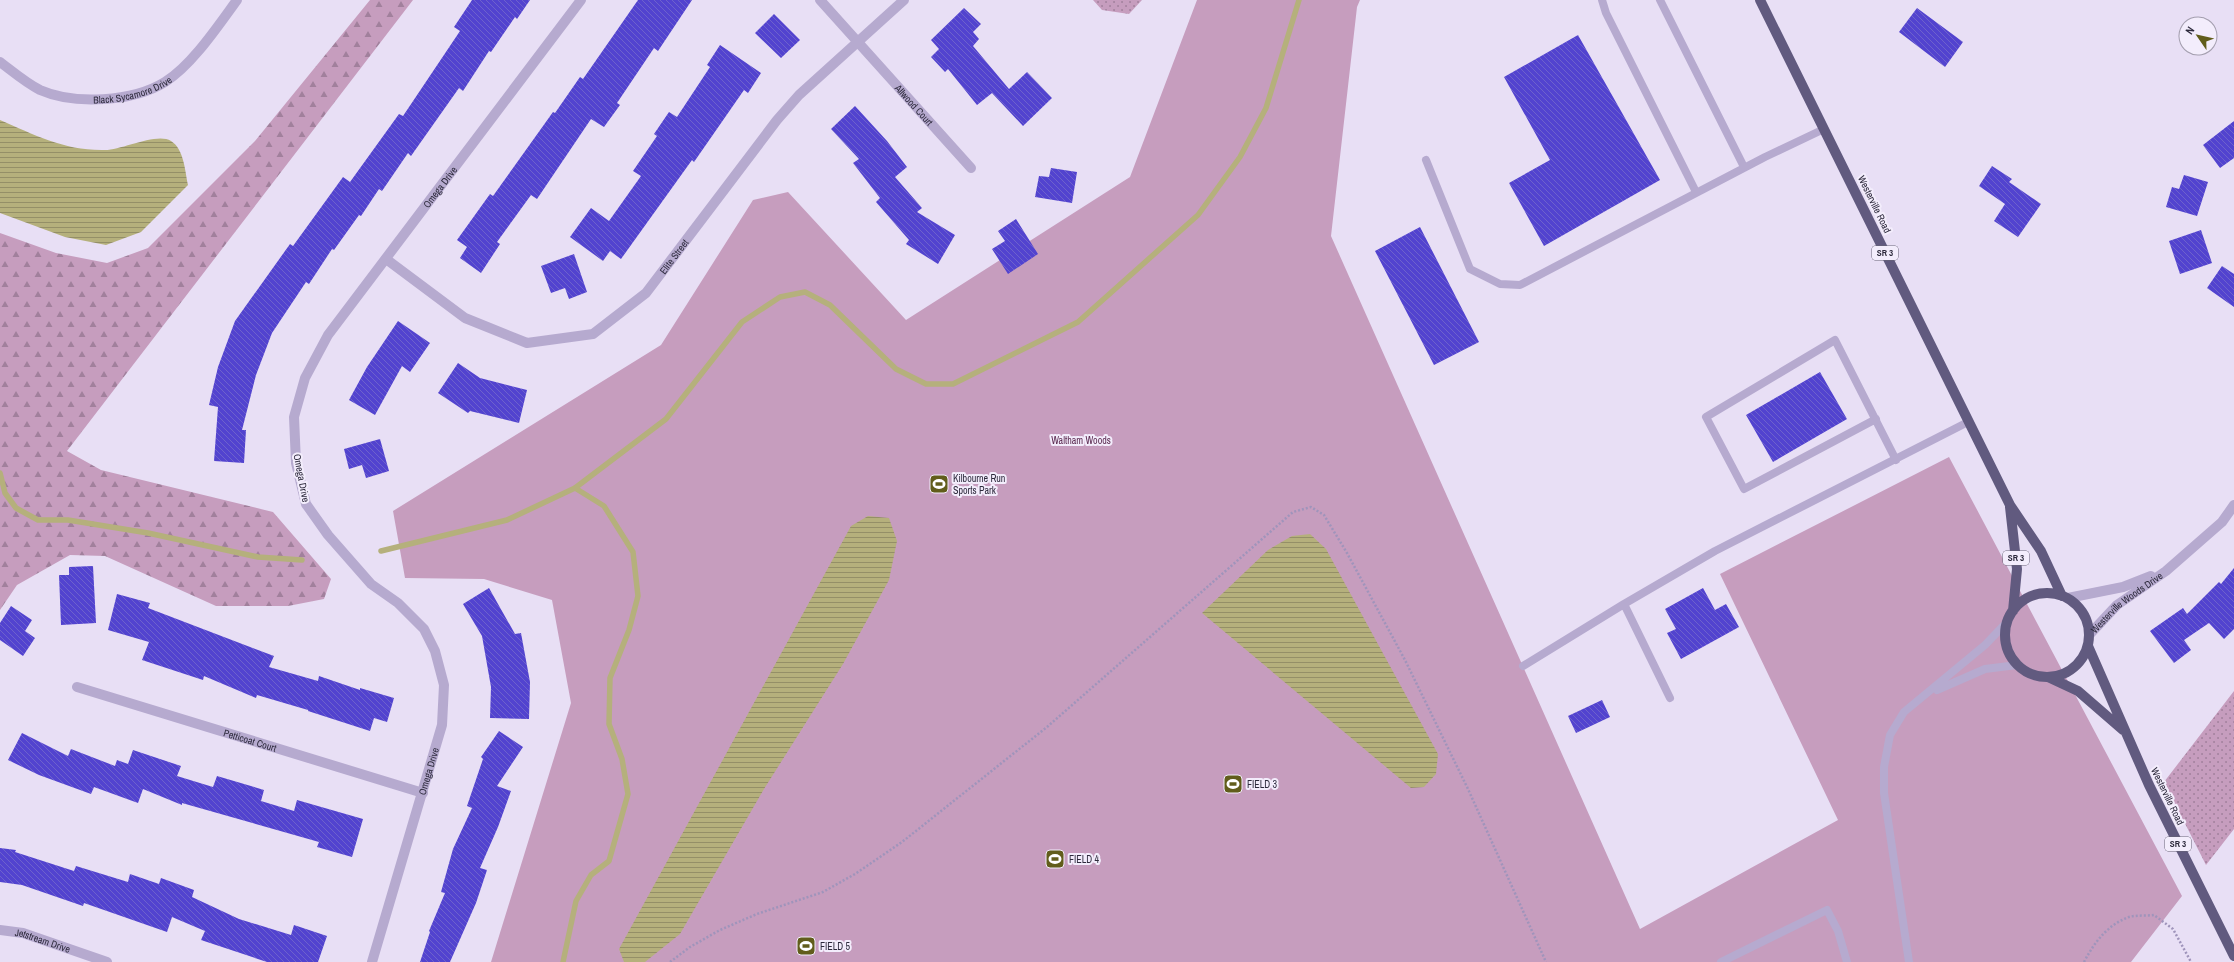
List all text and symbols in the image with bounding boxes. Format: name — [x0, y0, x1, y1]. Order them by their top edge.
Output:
north arrow — [2178, 16, 2218, 56]
text: N — [2182, 24, 2197, 37]
street label: Black Sycamore Drive — [93, 73, 175, 106]
street label: Allwood Court — [891, 81, 936, 129]
street label: Omega Drive — [420, 163, 460, 211]
street label: Westerville Road — [1855, 173, 1894, 235]
street label: Elite Street — [657, 236, 692, 277]
road number: SR 3 — [1872, 246, 1898, 260]
park label: Waltham Woods — [1051, 434, 1111, 447]
street label: Omega Drive — [290, 453, 313, 504]
place label: Kilbourne Run Sports Park — [953, 472, 1005, 497]
sports icon: Kilbourne Run Sports Park — [928, 473, 950, 495]
road number: SR 3 — [2003, 551, 2029, 565]
street label: Westerville Woods Drive — [2088, 569, 2166, 636]
street label: Petticoat Court — [222, 726, 279, 755]
street label: Omega Drive — [416, 746, 442, 797]
street label: Westerville Road — [2148, 765, 2187, 827]
sports icon: FIELD 3 — [1222, 773, 1244, 795]
place label: FIELD 3 — [1247, 778, 1278, 791]
road number: SR 3 — [2165, 837, 2191, 851]
sports icon: FIELD 4 — [1044, 848, 1066, 870]
place label: FIELD 4 — [1069, 853, 1100, 866]
street label: Jetstream Drive — [14, 926, 72, 956]
sports icon: FIELD 5 — [795, 935, 817, 957]
place label: FIELD 5 — [820, 940, 851, 953]

